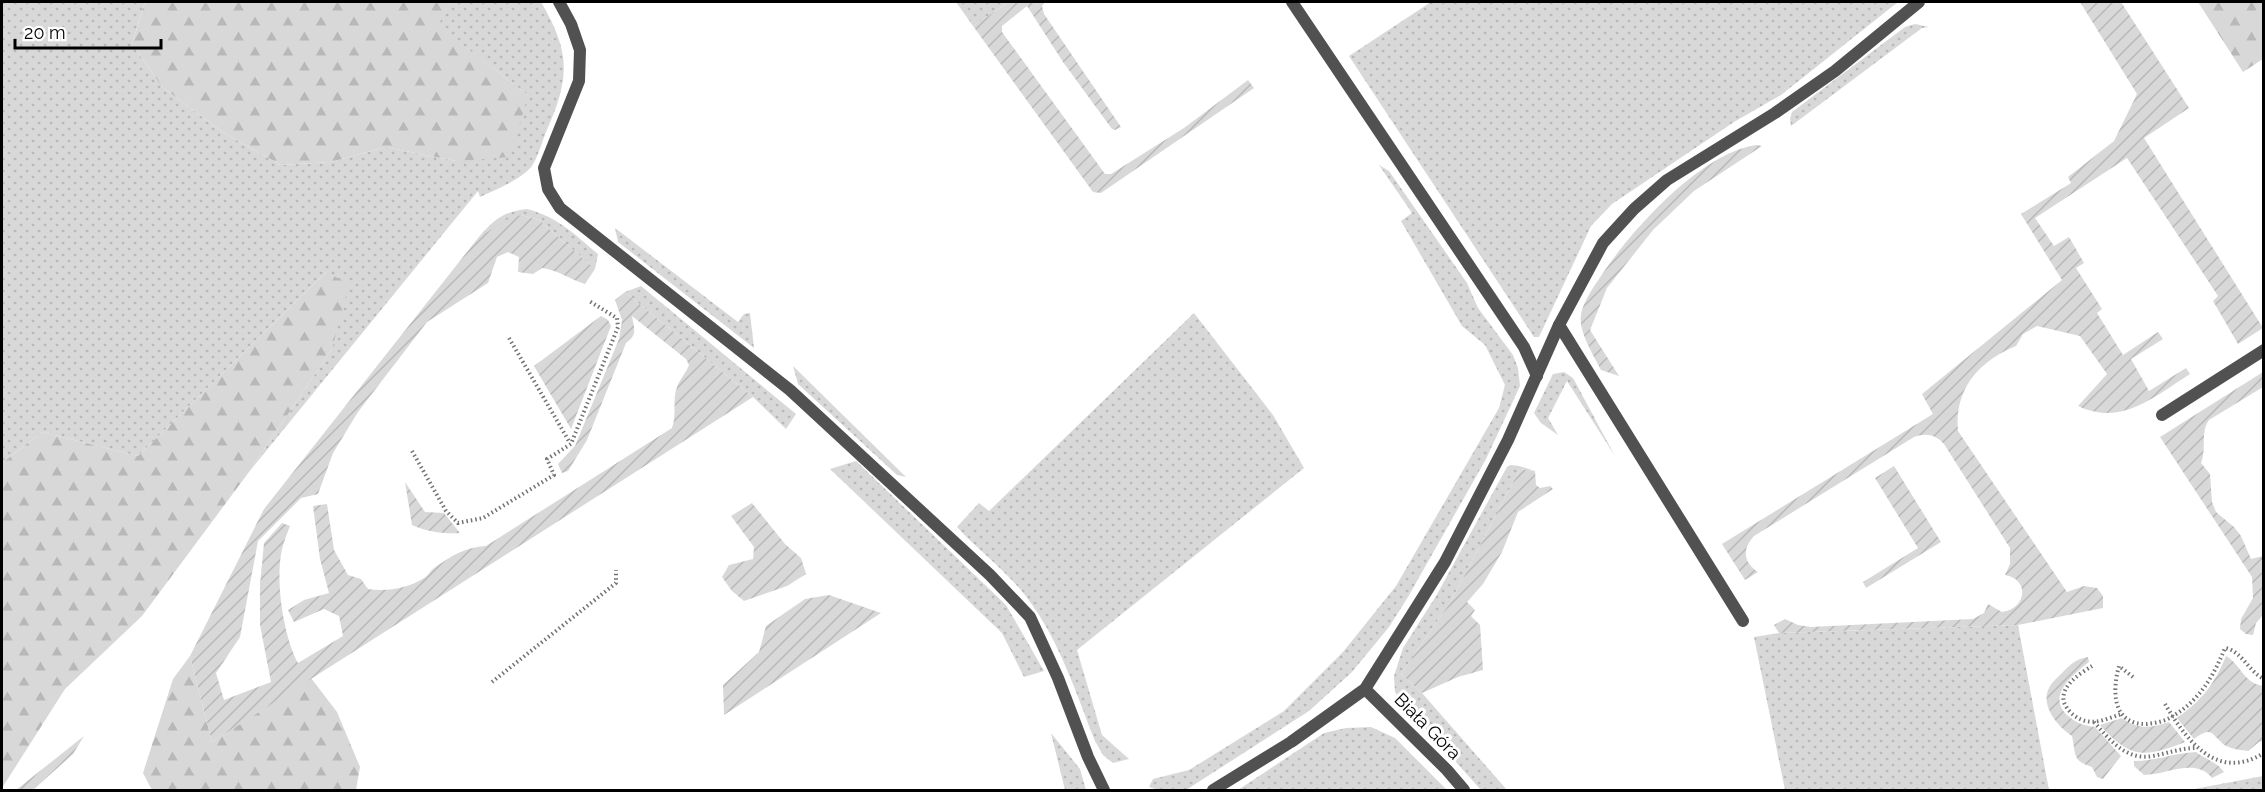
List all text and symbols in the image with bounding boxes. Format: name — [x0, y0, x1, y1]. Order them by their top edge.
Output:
scale bar — [15, 12, 160, 50]
text: 20 m — [24, 22, 66, 43]
street label: Biała Góra — [1390, 688, 1466, 764]

